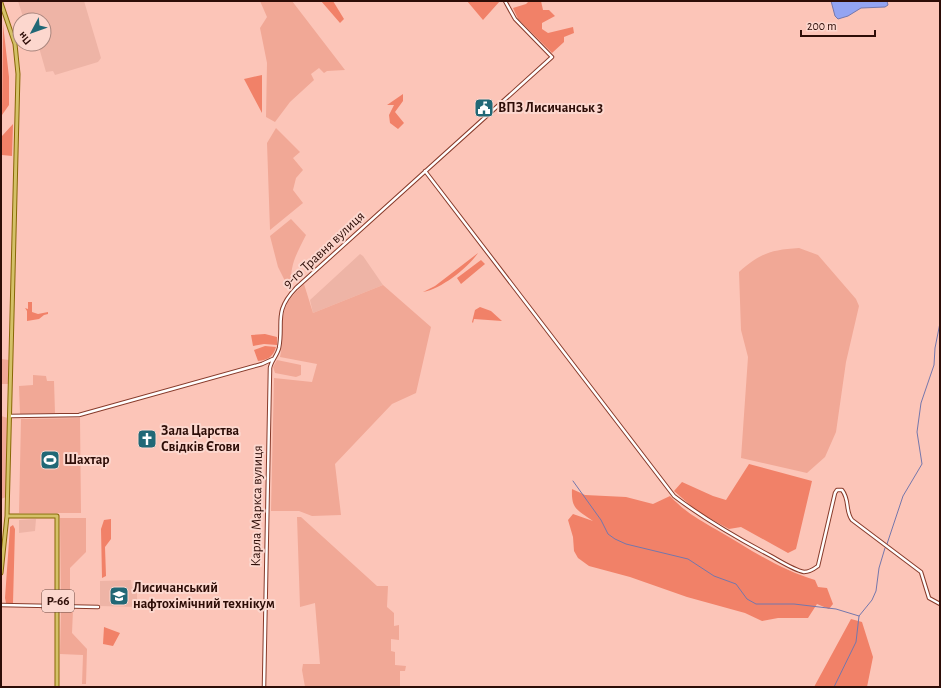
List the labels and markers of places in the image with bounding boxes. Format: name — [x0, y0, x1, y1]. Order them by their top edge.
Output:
public building icon: ВПЗ Лисичанськ 3 — [473, 97, 495, 119]
place label: ВПЗ Лисичанськ 3 — [498, 101, 603, 115]
place label: Зала Царства Свідків Єгови — [161, 424, 240, 454]
church icon: Зала Царства Свідків Єгови — [136, 428, 158, 450]
sports icon: Шахтар — [39, 449, 61, 471]
place label: Шахтар — [64, 453, 110, 467]
place label: Лисичанський нафтохімічний технікум — [133, 581, 275, 611]
school or university icon: Лисичанський нафтохімічний технікум — [108, 585, 130, 607]

